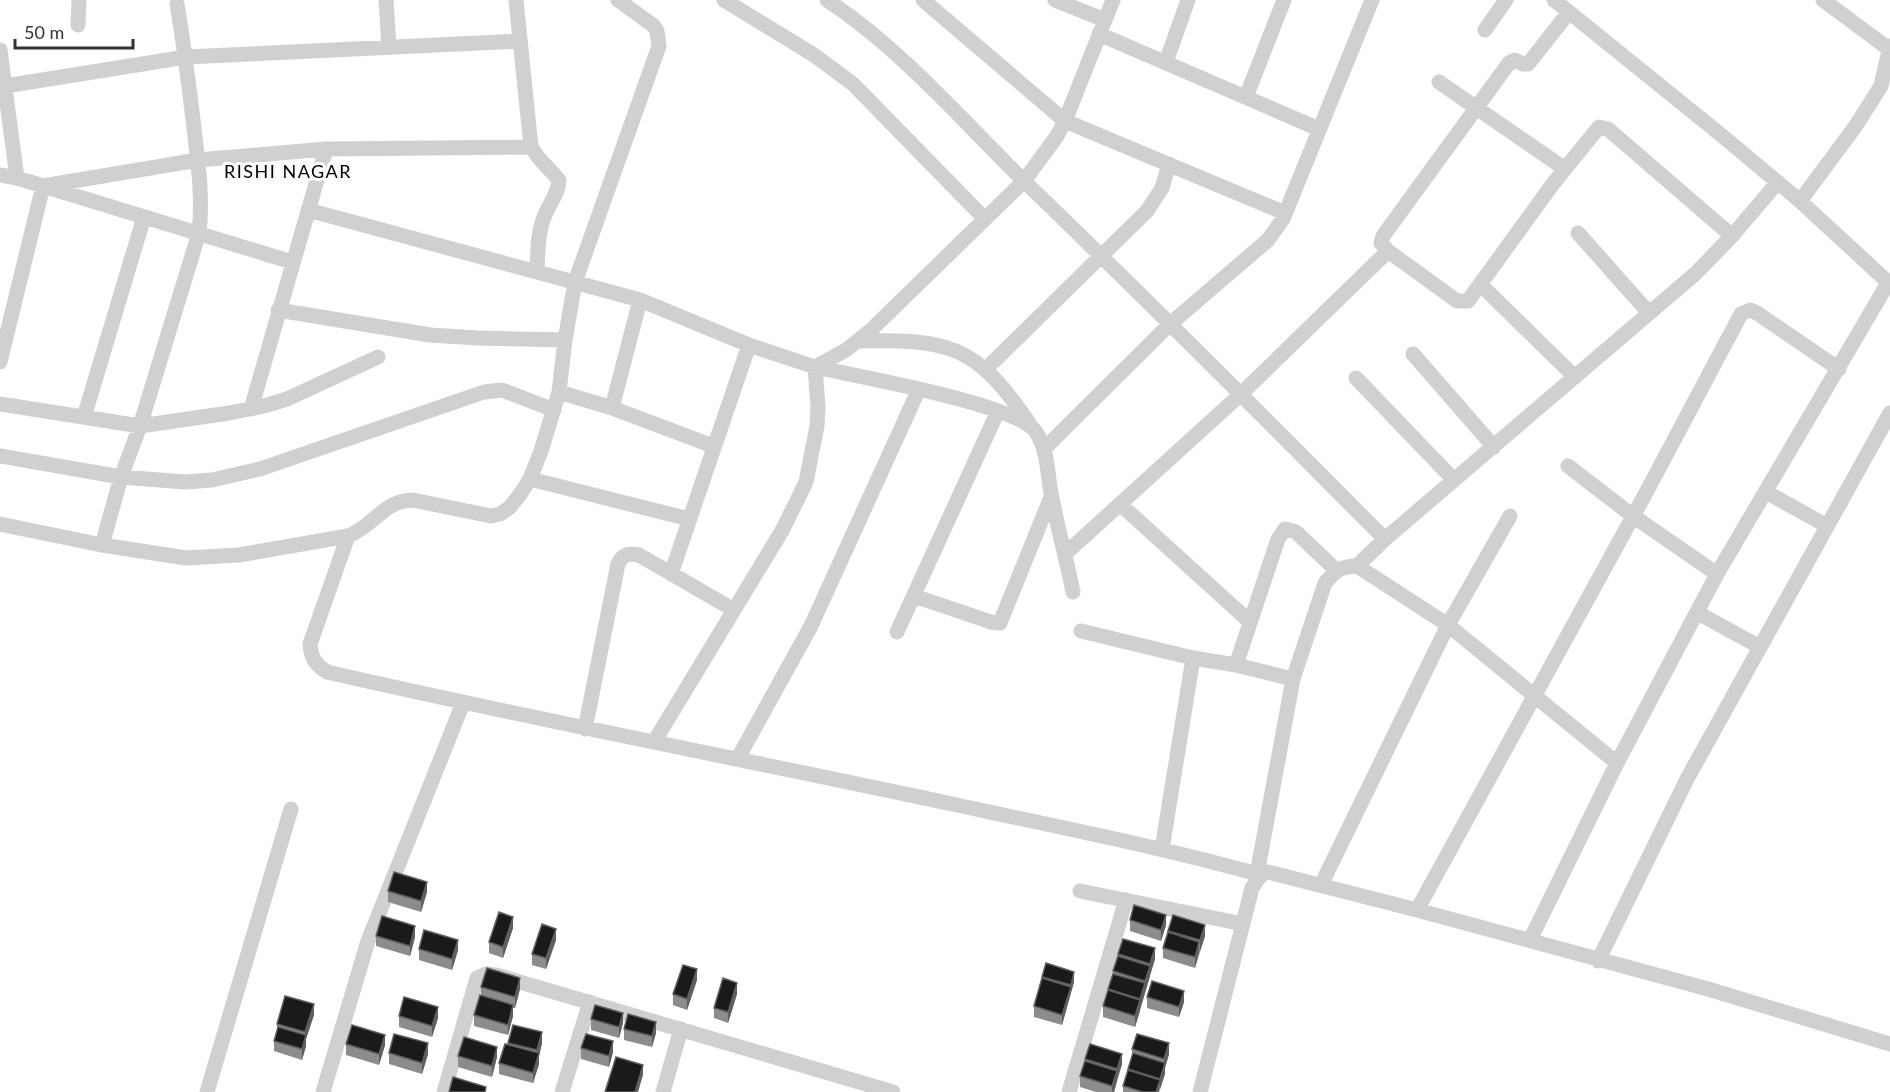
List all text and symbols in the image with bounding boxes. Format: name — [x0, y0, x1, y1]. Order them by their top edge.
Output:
scale bar — [15, 12, 134, 50]
text: 50 m — [24, 21, 64, 43]
district label: RISHI NAGAR — [224, 160, 352, 182]

